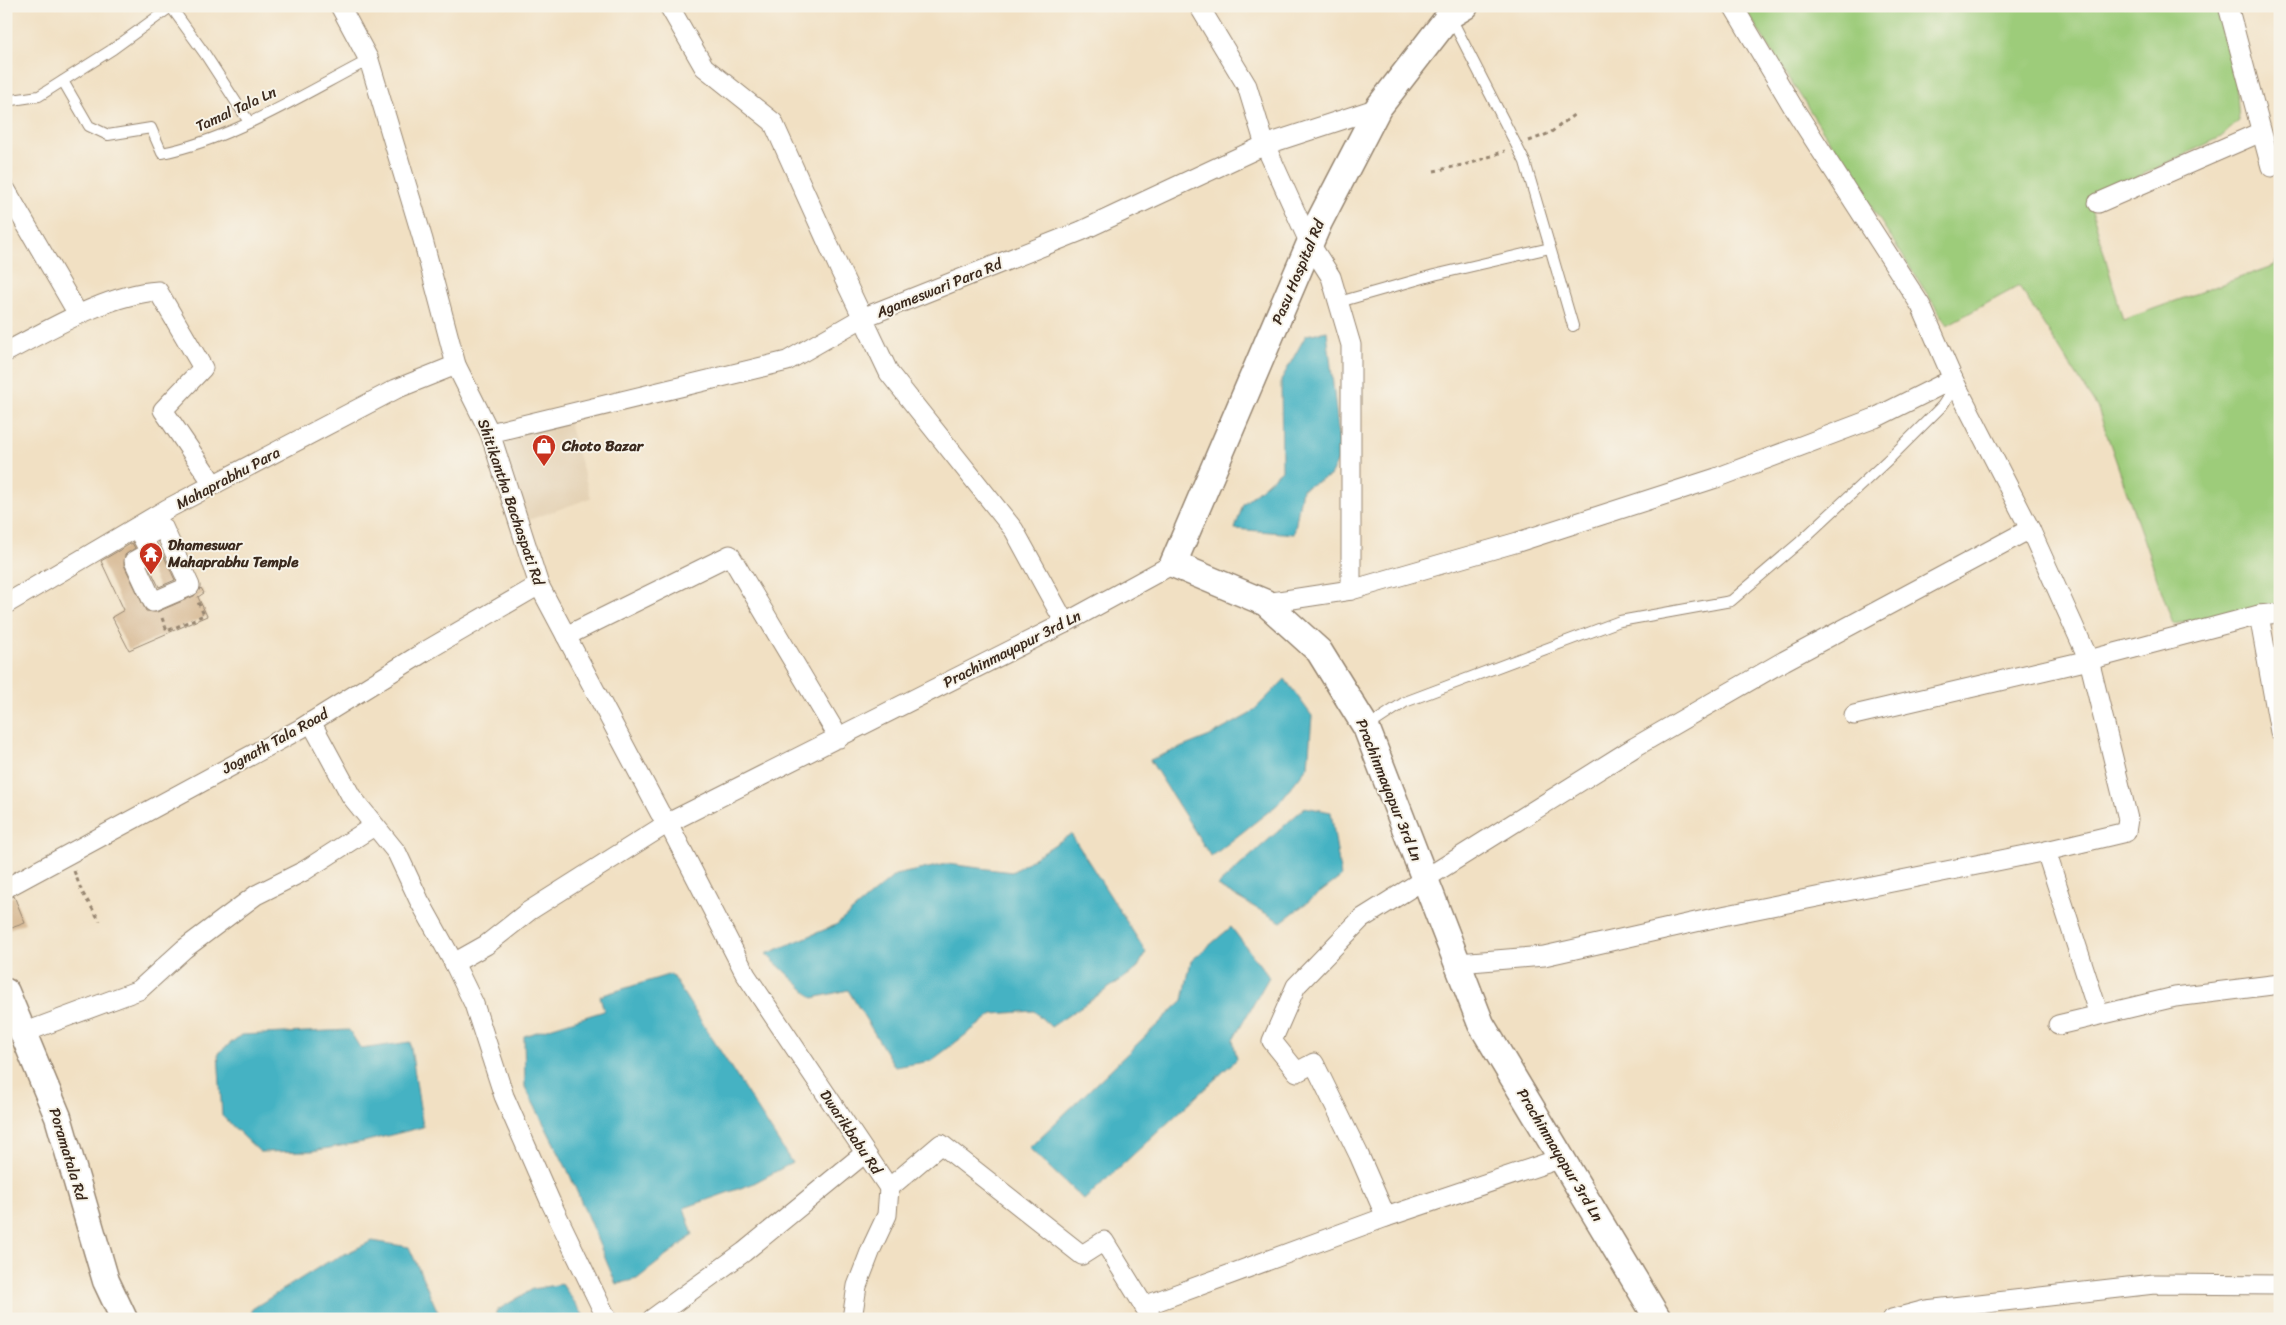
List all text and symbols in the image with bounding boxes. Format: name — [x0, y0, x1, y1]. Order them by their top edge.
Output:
street label: Tamal Tala Ln — [191, 79, 281, 139]
street label: Pasu Hospital Rd — [1264, 214, 1332, 329]
street label: Agameswari Para Rd — [871, 251, 1007, 325]
street label: Shitikantha Bachaspati Rd — [470, 415, 552, 590]
shop icon: Choto Bazar — [531, 433, 557, 467]
place label: Choto Bazar — [561, 433, 645, 459]
street label: Mahaprabhu Para — [171, 439, 285, 517]
place label: Dhameswar Mahaprabhu Temple — [167, 532, 299, 575]
temple icon: Dhameswar Mahaprabhu Temple — [138, 541, 164, 575]
street label: Prachinmayapur 3rd Ln — [938, 603, 1086, 695]
street label: Jognath Tala Road — [216, 700, 334, 781]
street label: Prachinmayapur 3rd Ln — [1349, 715, 1429, 865]
street label: Prachinmayapur 3rd Ln — [1510, 1083, 1610, 1227]
street label: Dwarikbabu Rd — [813, 1084, 890, 1181]
street label: Poramatala Rd — [42, 1104, 95, 1205]

